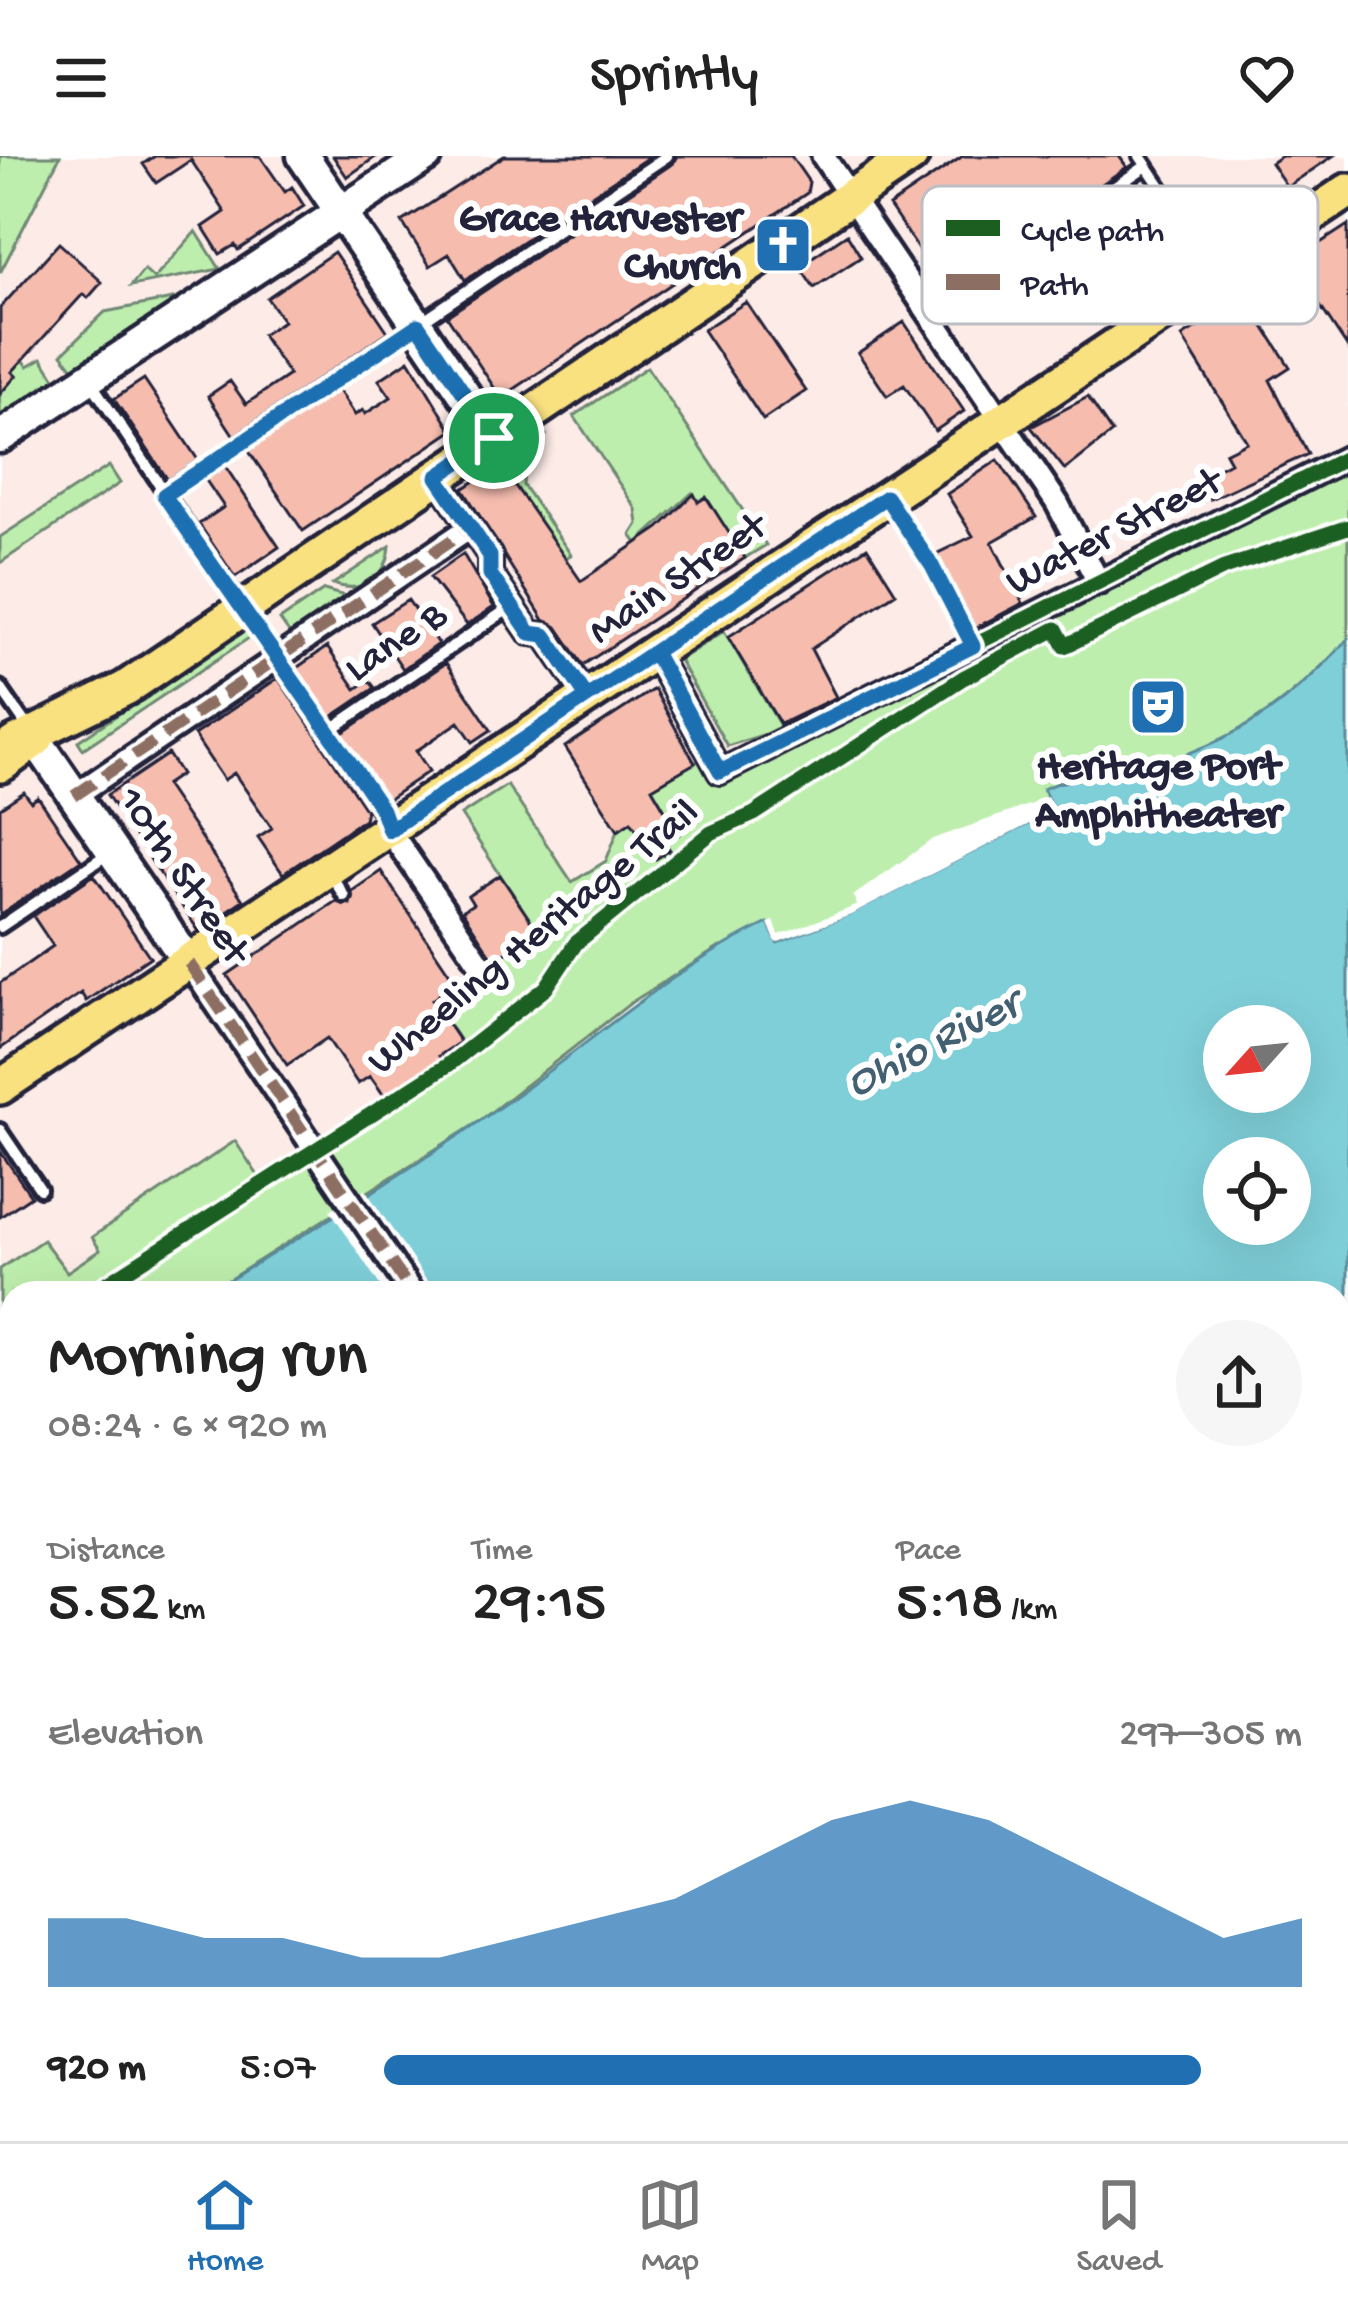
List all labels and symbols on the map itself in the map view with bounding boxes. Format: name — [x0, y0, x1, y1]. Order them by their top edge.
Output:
legend — [922, 186, 1318, 324]
place label: Grace Harvester Church — [459, 197, 745, 294]
church icon: Grace Harvester Church — [752, 214, 814, 276]
text: Cycle path — [1021, 215, 1164, 253]
text: Path — [1020, 269, 1089, 307]
pin — [443, 387, 545, 489]
street label: Water Street — [999, 457, 1234, 609]
street label: Main Street — [581, 502, 780, 658]
street label: Lane B — [337, 592, 458, 696]
theatre icon: Heritage Port Amphitheater — [1127, 676, 1189, 738]
place label: Heritage Port Amphitheater — [1034, 745, 1285, 842]
street label: 10th Street — [104, 779, 260, 978]
street label: Wheeling Heritage Trail — [359, 790, 711, 1088]
water label: Ohio River — [838, 976, 1037, 1112]
north arrow — [1203, 1005, 1311, 1113]

